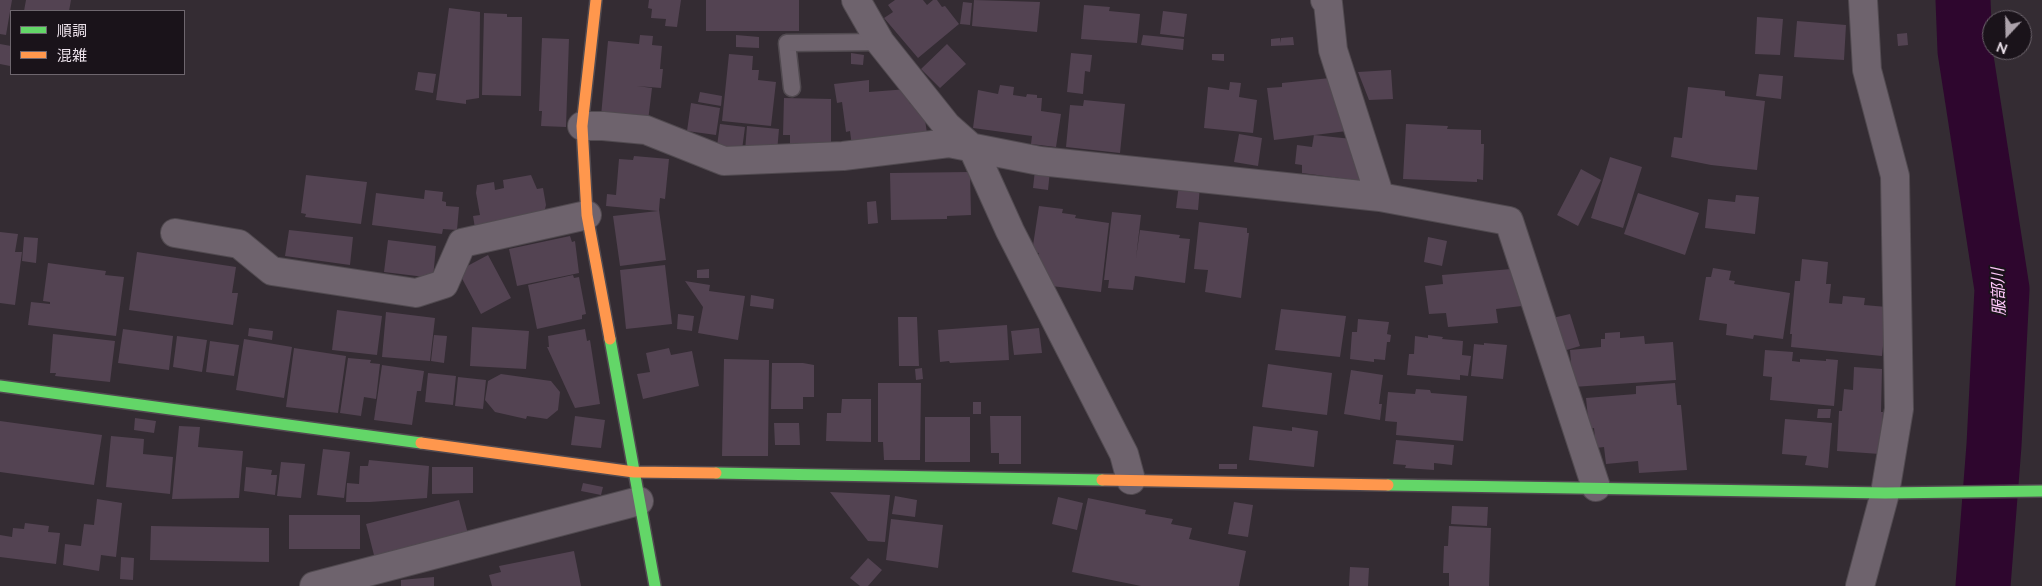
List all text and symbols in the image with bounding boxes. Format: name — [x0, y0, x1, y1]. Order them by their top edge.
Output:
legend — [10, 10, 185, 75]
north arrow — [1982, 10, 2032, 60]
text: 順調 — [57, 21, 87, 40]
text: N — [1994, 38, 2010, 58]
text: 混雑 — [57, 46, 87, 65]
water label: 服部川 — [1989, 268, 2009, 316]

